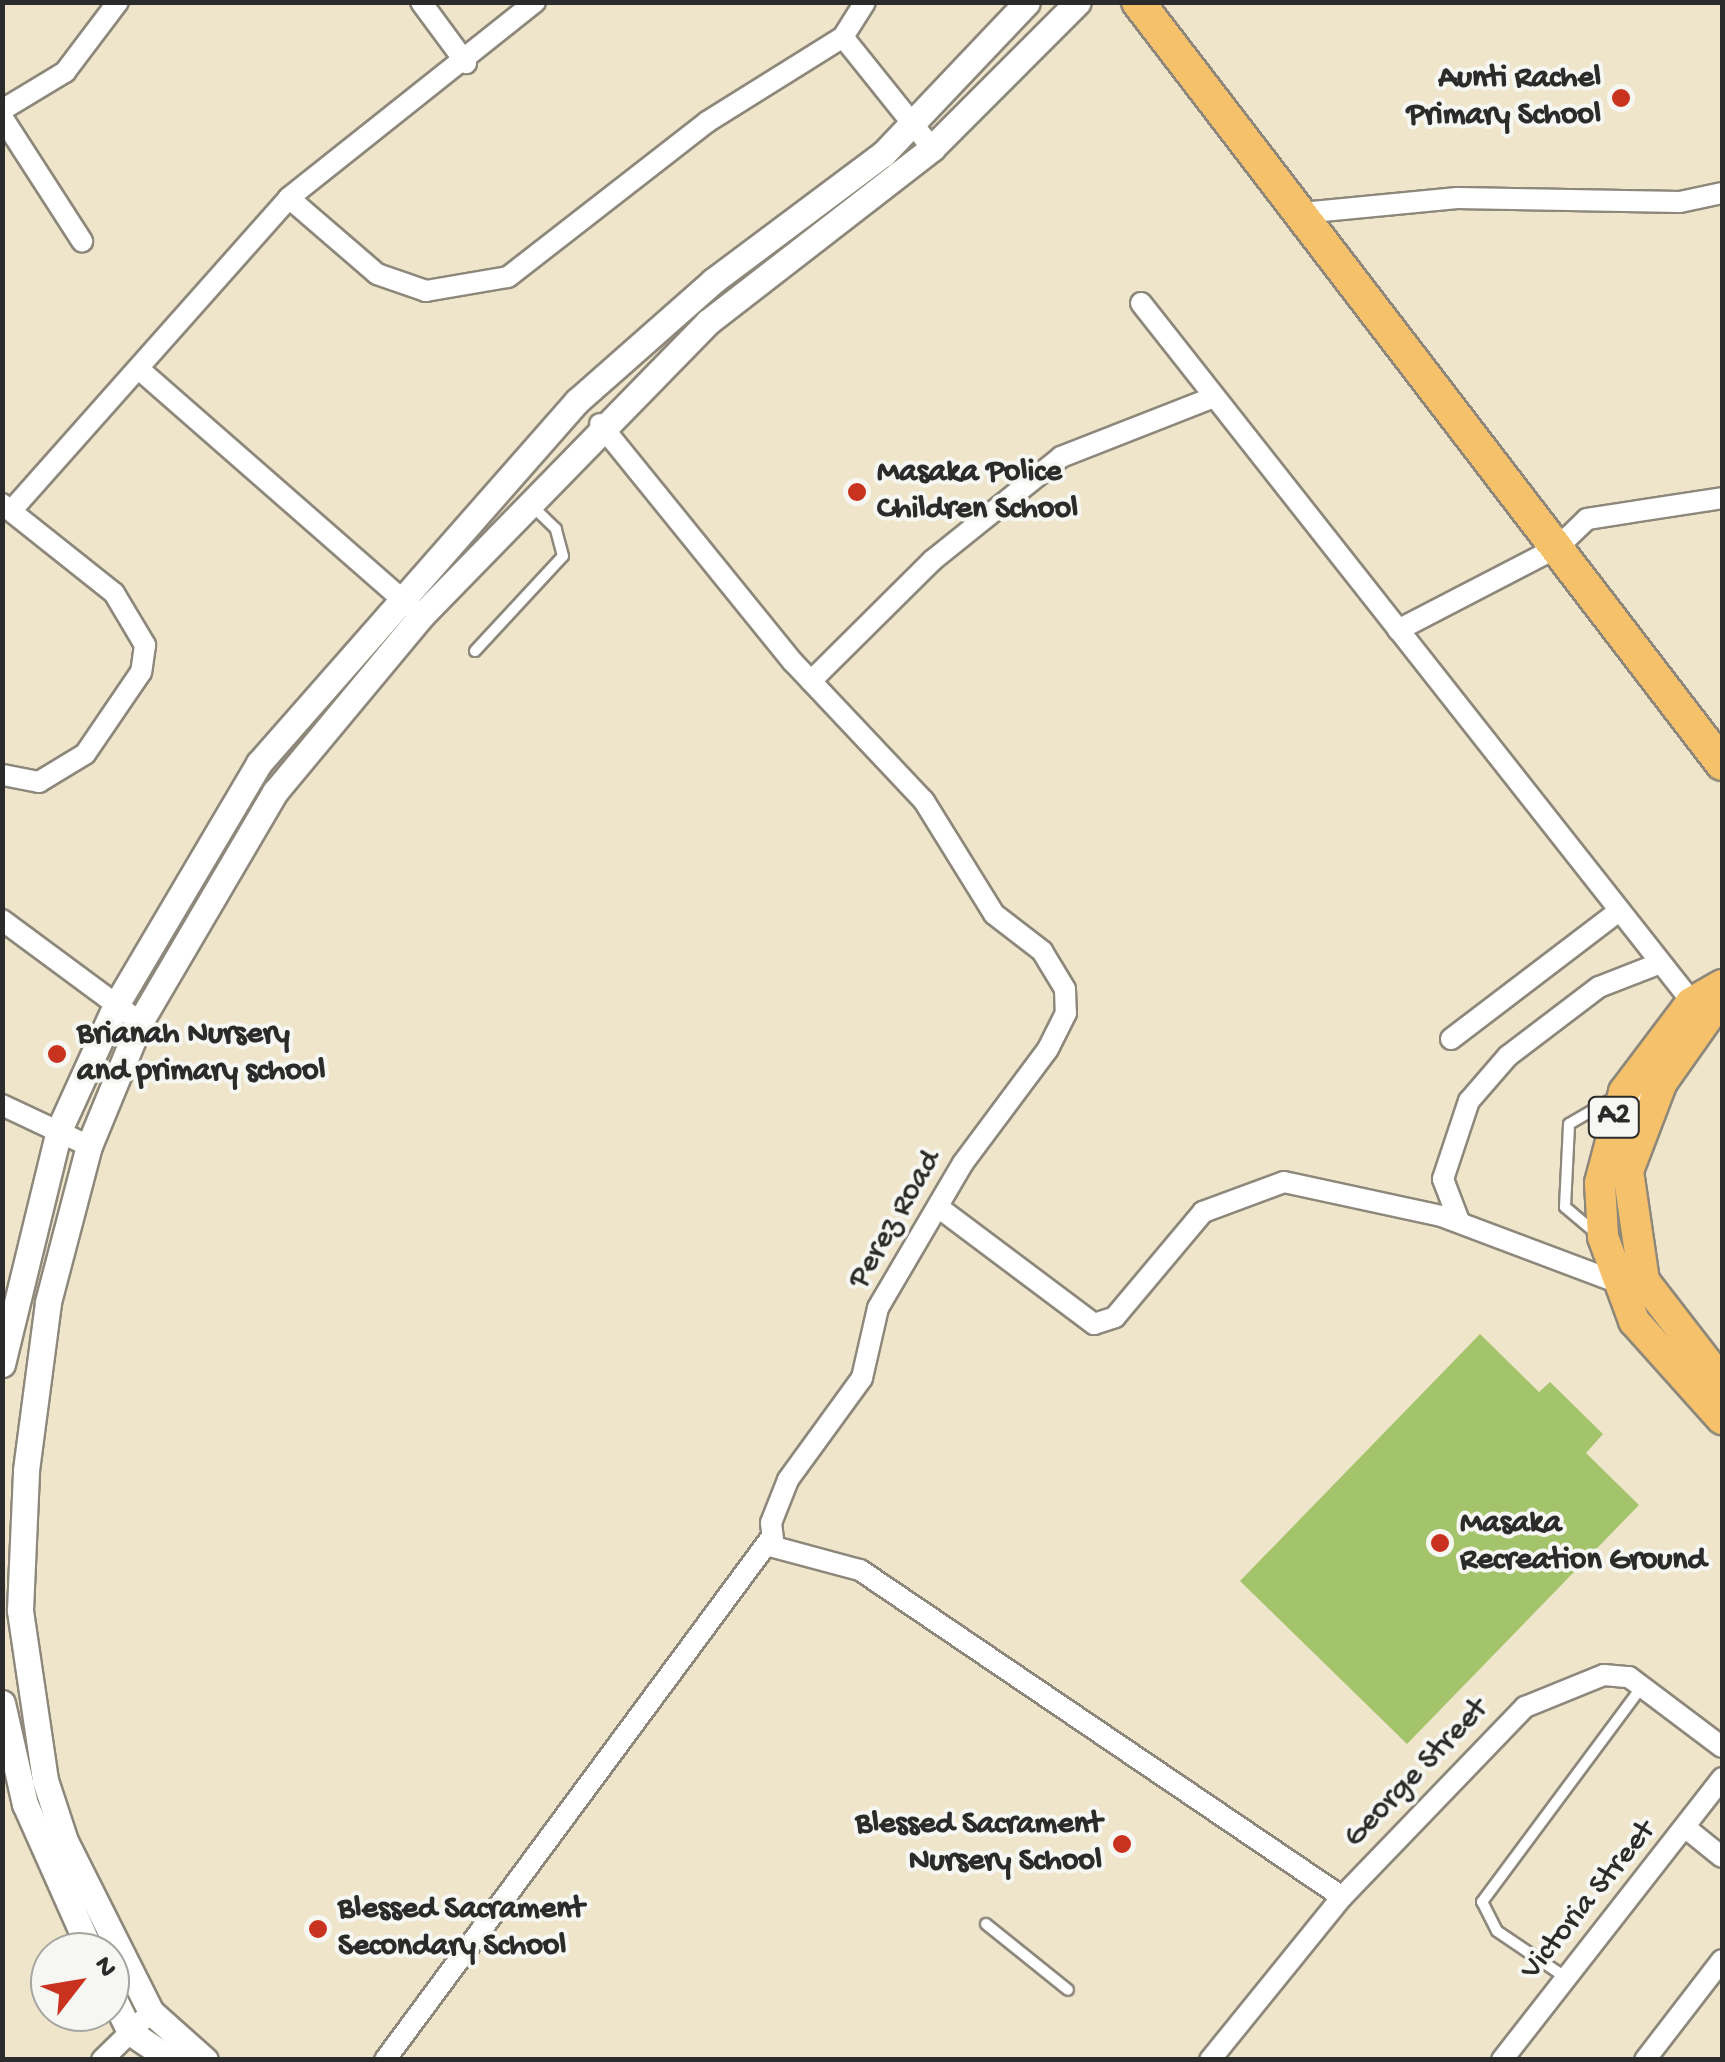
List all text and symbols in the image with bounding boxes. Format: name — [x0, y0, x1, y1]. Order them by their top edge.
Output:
place label: Aunti Rachel Primary School — [1407, 61, 1601, 136]
marker: Aunti Rachel Primary School — [1610, 87, 1632, 109]
place label: Masaka Police Children School — [877, 455, 1078, 530]
marker: Masaka Police Children School — [846, 481, 868, 503]
place label: Brianah Nursery and primary school — [77, 1017, 326, 1092]
marker: Brianah Nursery and primary school — [46, 1043, 68, 1065]
road number: A2 — [1586, 1092, 1642, 1142]
street label: Perez Road — [841, 1144, 951, 1296]
place label: Masaka Recreation Ground — [1460, 1506, 1706, 1581]
marker: Masaka Recreation Ground — [1429, 1532, 1451, 1554]
street label: George Street — [1336, 1692, 1498, 1856]
place label: Blessed Sacrament Nursery School — [856, 1807, 1102, 1882]
street label: Victoria Street — [1513, 1813, 1665, 1989]
marker: Blessed Sacrament Nursery School — [1111, 1833, 1133, 1855]
place label: Blessed Sacrament Secondary School — [338, 1892, 584, 1967]
marker: Blessed Sacrament Secondary School — [307, 1918, 329, 1940]
north arrow — [30, 1932, 130, 2032]
text: N — [86, 1951, 123, 1984]

